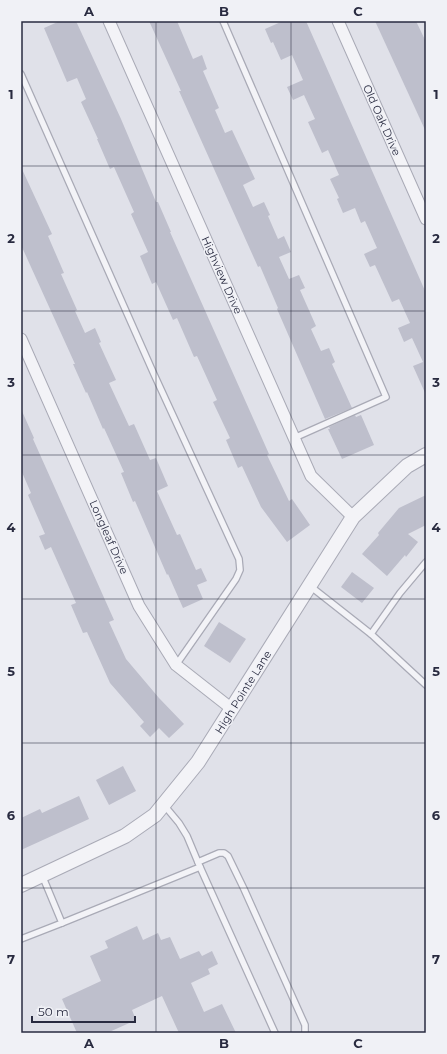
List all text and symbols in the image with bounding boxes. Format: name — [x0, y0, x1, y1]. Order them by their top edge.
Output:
text: A — [83, 3, 95, 19]
text: B — [219, 3, 229, 19]
text: C — [353, 3, 363, 19]
street label: Old Oak Drive — [360, 82, 404, 158]
text: 1 — [8, 86, 14, 102]
text: 1 — [433, 86, 439, 102]
text: 2 — [7, 230, 15, 246]
text: 2 — [432, 230, 440, 246]
street label: Highview Drive — [199, 234, 246, 316]
text: 3 — [6, 374, 15, 390]
text: 3 — [431, 374, 440, 390]
street label: Longleaf Drive — [86, 498, 132, 577]
text: 4 — [7, 519, 16, 535]
text: 4 — [432, 519, 441, 535]
street label: High Pointe Lane — [212, 647, 274, 736]
text: 5 — [7, 663, 15, 679]
text: 5 — [432, 663, 440, 679]
text: 6 — [7, 807, 16, 823]
text: 6 — [432, 807, 441, 823]
text: 7 — [7, 951, 15, 967]
text: 7 — [432, 951, 440, 967]
scale bar — [32, 998, 135, 1024]
text: 50 m — [38, 1004, 69, 1019]
text: A — [83, 1035, 95, 1051]
text: B — [219, 1035, 229, 1051]
text: C — [353, 1035, 363, 1051]

